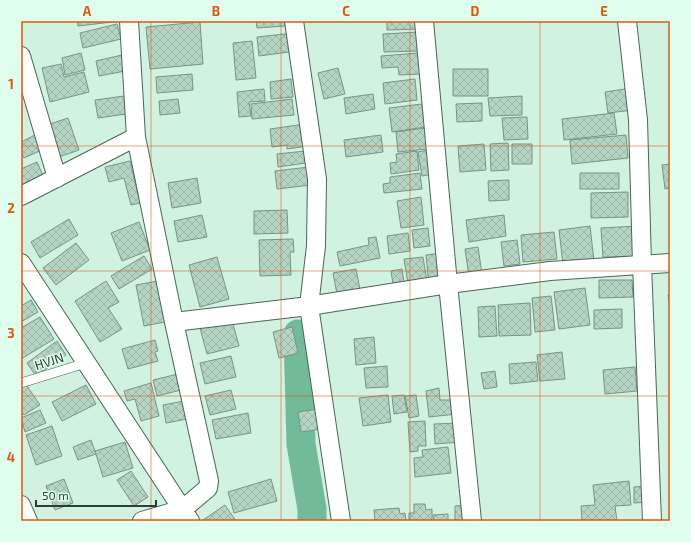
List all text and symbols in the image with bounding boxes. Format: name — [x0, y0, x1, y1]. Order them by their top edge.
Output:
text: A — [83, 3, 92, 19]
text: B — [212, 3, 220, 19]
text: C — [342, 3, 350, 19]
text: D — [471, 3, 480, 19]
text: E — [600, 3, 608, 19]
text: 1 — [8, 76, 14, 92]
text: 2 — [7, 200, 15, 216]
text: 3 — [7, 325, 15, 341]
street label: HVJN — [32, 349, 66, 373]
text: 4 — [7, 449, 15, 465]
scale bar — [36, 482, 156, 508]
text: 50 m — [42, 488, 69, 502]

